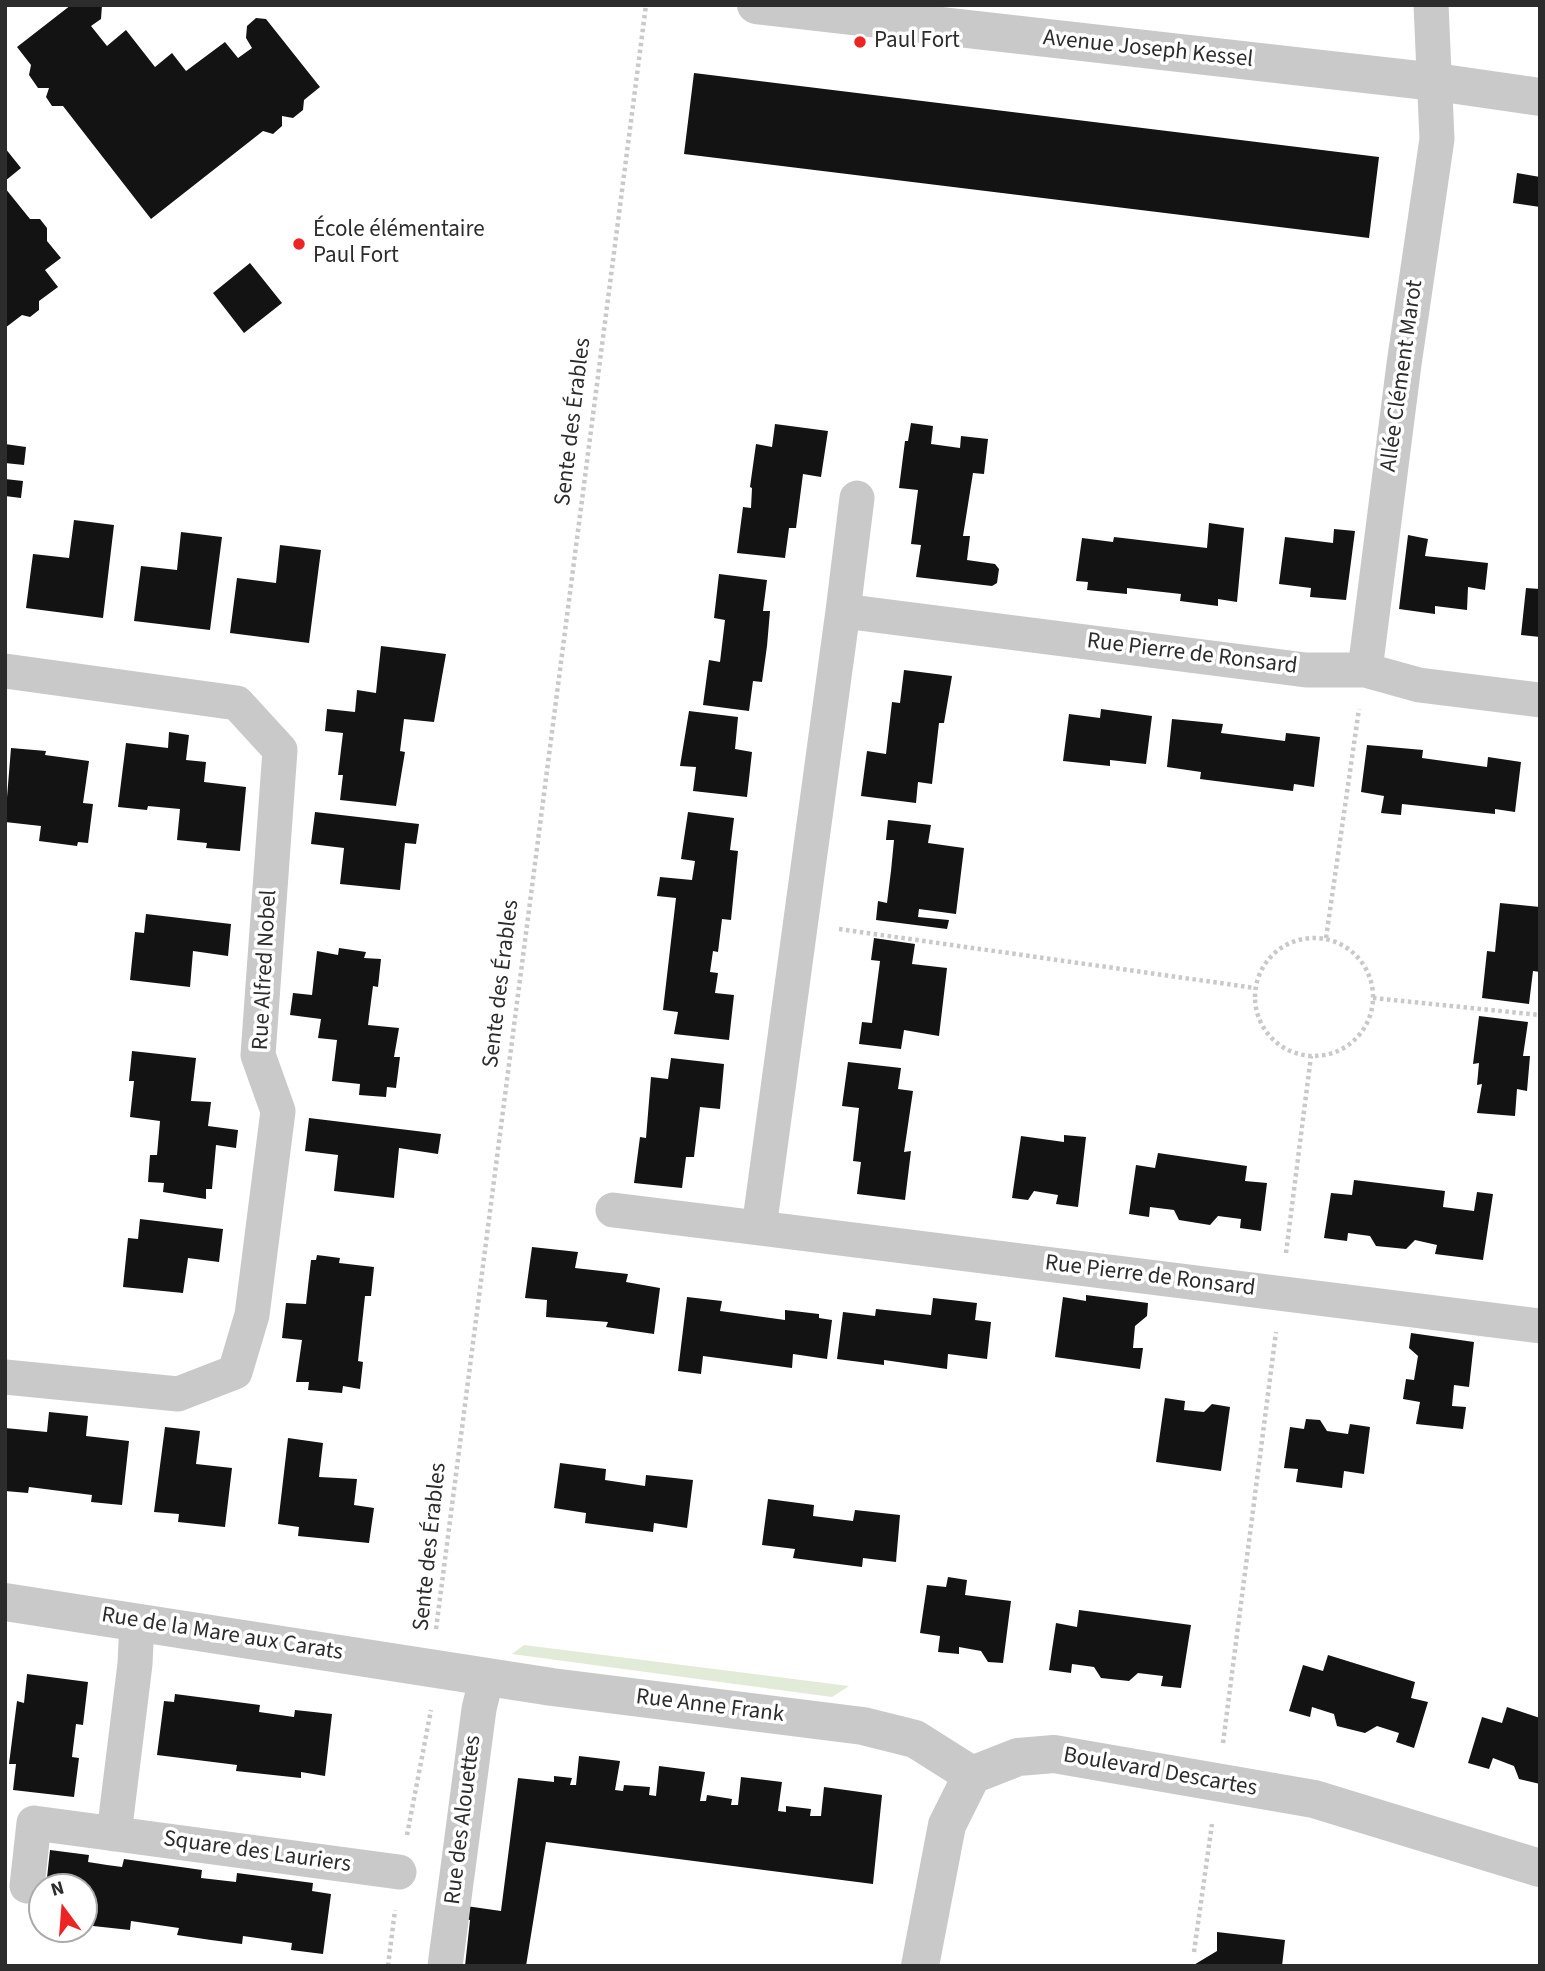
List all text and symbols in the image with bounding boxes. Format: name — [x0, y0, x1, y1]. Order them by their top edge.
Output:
street label: Avenue Joseph Kessel — [1042, 25, 1254, 75]
place label: Paul Fort — [874, 28, 960, 56]
marker: Paul Fort — [852, 34, 868, 50]
place label: École élémentaire Paul Fort — [313, 217, 485, 271]
marker: École élémentaire Paul Fort — [291, 236, 307, 252]
street label: Allée Clément Marot — [1376, 278, 1430, 474]
street label: Sente des Érables — [550, 336, 598, 508]
street label: Rue Pierre de Ronsard — [1085, 628, 1299, 682]
street label: Rue Alfred Nobel — [248, 889, 284, 1051]
street label: Sente des Érables — [478, 898, 526, 1070]
street label: Rue Pierre de Ronsard — [1043, 1250, 1257, 1304]
street label: Sente des Érables — [408, 1462, 454, 1632]
street label: Rue de la Mare aux Carats — [99, 1602, 345, 1668]
street label: Rue Anne Frank — [634, 1684, 786, 1730]
street label: Rue des Alouettes — [440, 1734, 488, 1906]
street label: Boulevard Descartes — [1061, 1742, 1259, 1804]
street label: Square des Lauriers — [161, 1826, 353, 1880]
north arrow — [28, 1873, 98, 1943]
text: N — [48, 1875, 67, 1904]

